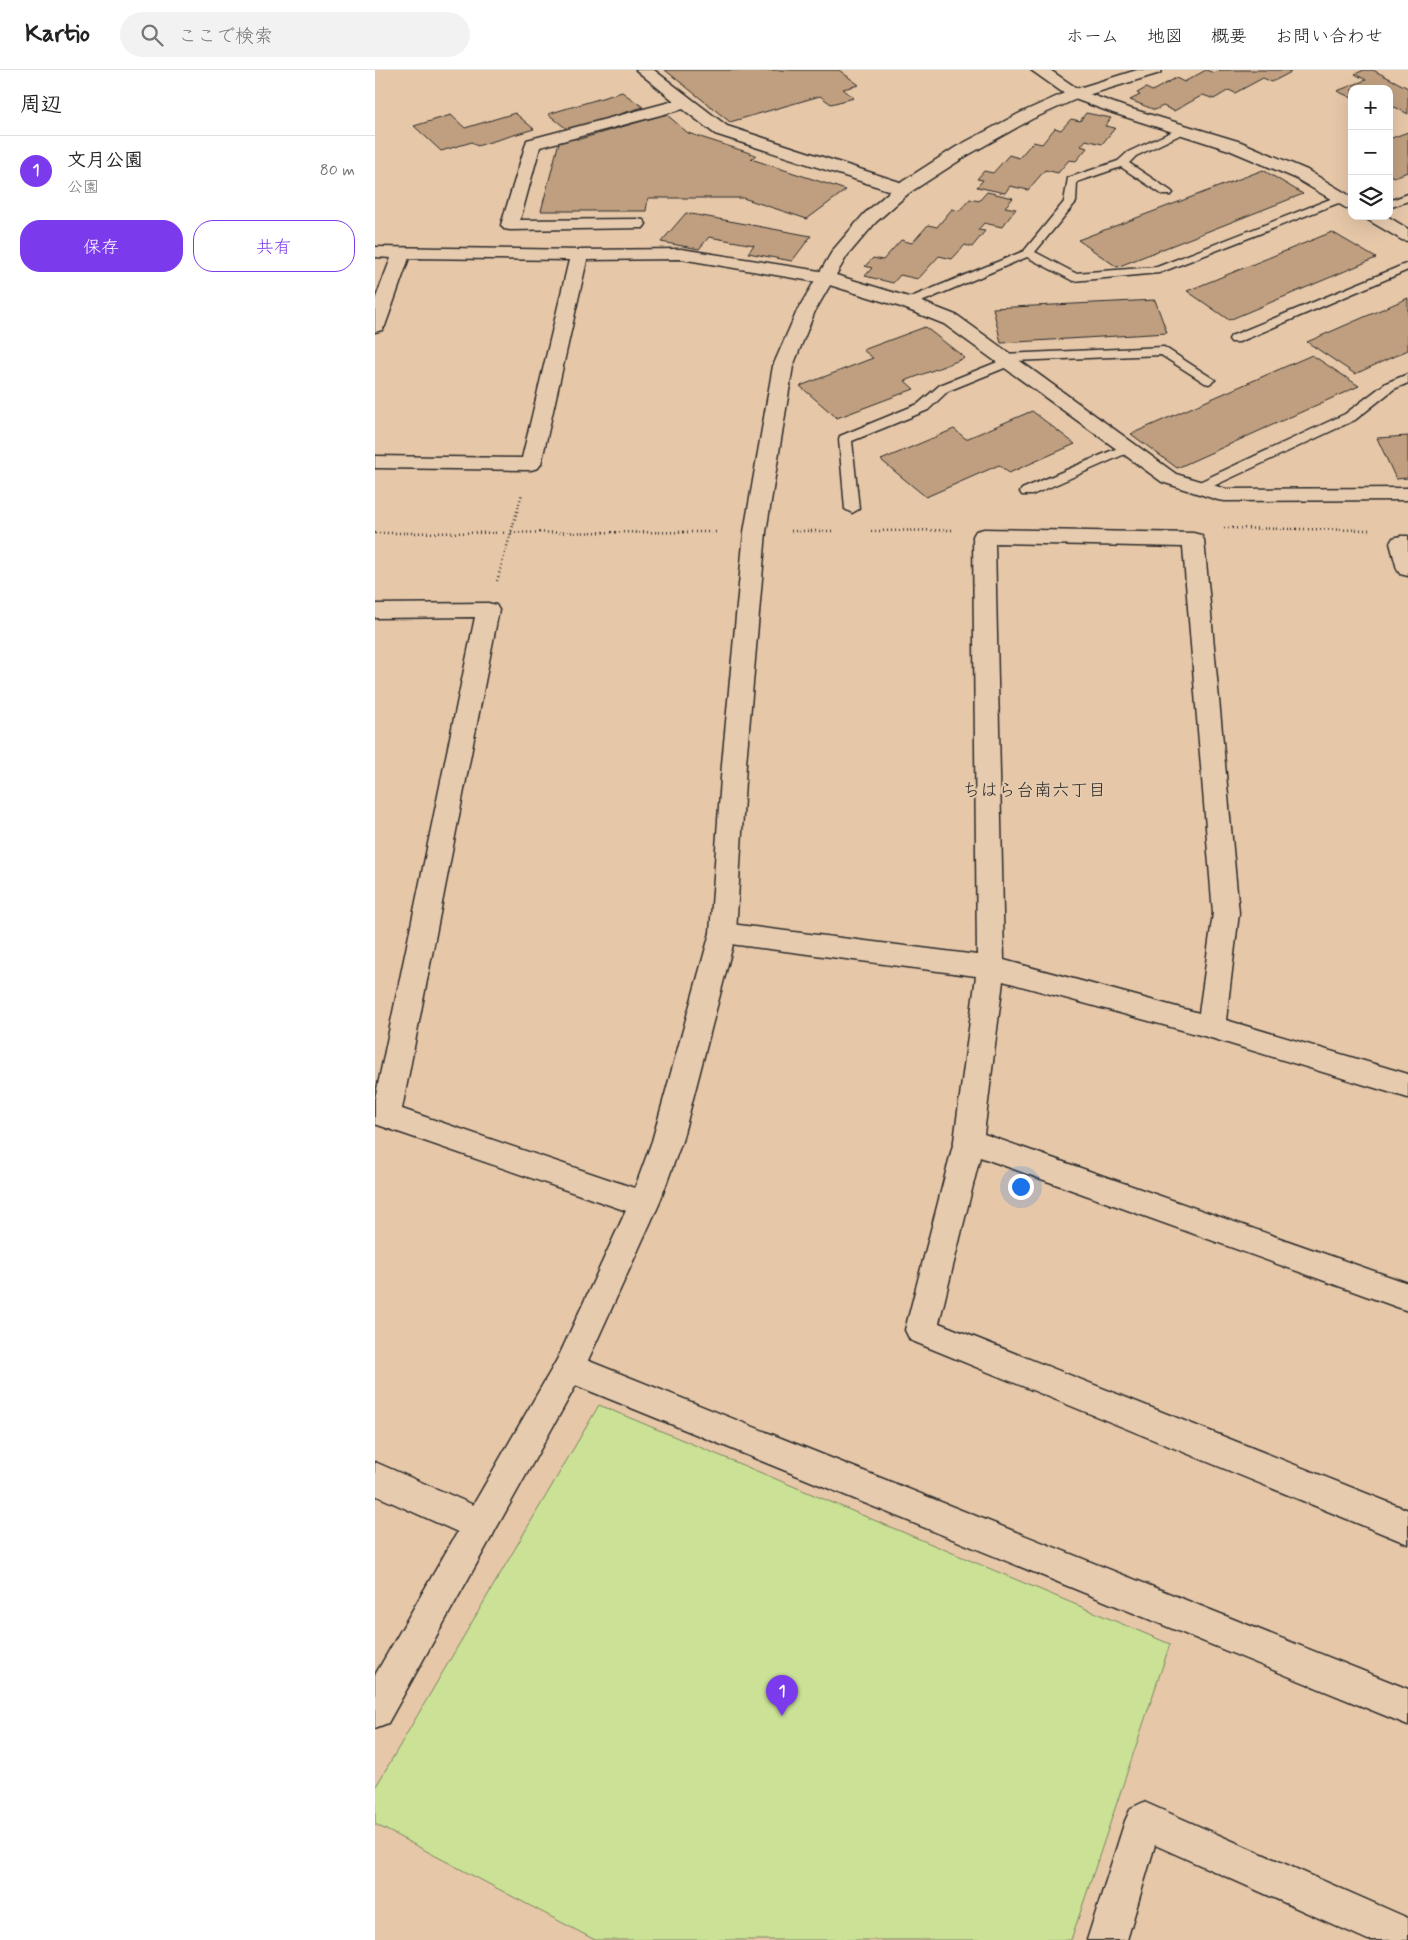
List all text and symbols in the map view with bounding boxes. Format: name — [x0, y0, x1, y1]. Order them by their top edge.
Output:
search box — [120, 12, 470, 57]
text: Kartio — [25, 19, 90, 50]
icon: search — [138, 21, 166, 49]
text: ここで検索 — [178, 24, 273, 49]
text: ホーム — [1066, 25, 1119, 49]
text: 地図 — [1147, 25, 1183, 49]
text: 概要 — [1211, 25, 1247, 49]
text: お問い合わせ — [1275, 25, 1383, 49]
map controls — [1348, 85, 1393, 220]
button: + — [1348, 85, 1393, 130]
text: 周辺 — [20, 91, 62, 119]
button: − — [1348, 130, 1393, 175]
text: 文月公園 — [67, 148, 143, 173]
text: 1 — [32, 160, 40, 181]
text: 80 m — [320, 160, 355, 181]
button: layers — [1348, 175, 1393, 220]
text: 公園 — [67, 177, 99, 198]
button: 保存 — [20, 220, 183, 272]
button: 共有 — [193, 220, 355, 272]
district label: ちはら台南六丁目 — [962, 779, 1106, 803]
your location — [1008, 1174, 1034, 1200]
pin: 1 — [766, 1675, 798, 1716]

